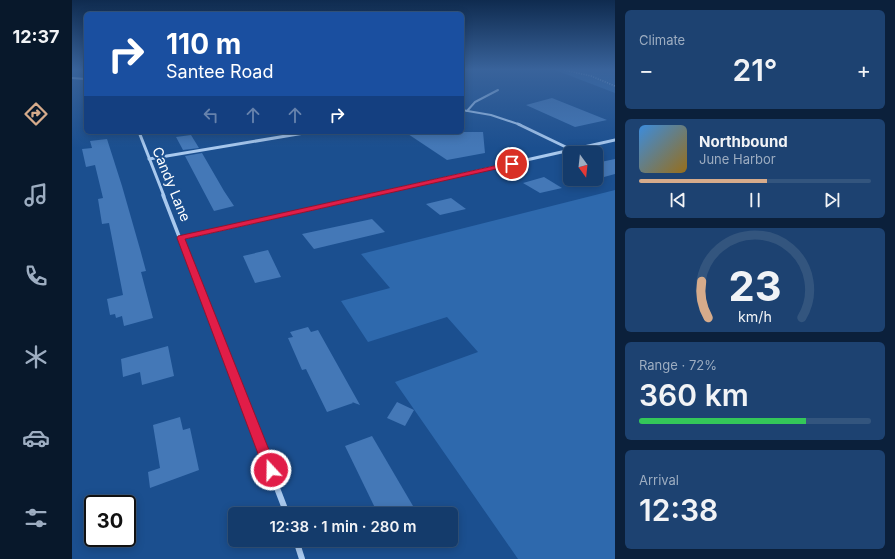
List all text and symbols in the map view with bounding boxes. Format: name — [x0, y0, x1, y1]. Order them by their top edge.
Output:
text: 12:37 — [12, 26, 60, 47]
text: 110 m — [166, 27, 241, 61]
icon: right — [100, 28, 152, 80]
text: Climate — [639, 32, 685, 48]
text: 21° — [732, 52, 778, 88]
text: − — [639, 57, 654, 83]
text: + — [856, 57, 871, 83]
text: Santee Road — [166, 61, 273, 82]
icon: directions — [22, 100, 50, 128]
icon: left — [200, 104, 222, 126]
icon: ahead — [242, 104, 264, 126]
icon: ahead — [284, 104, 306, 126]
icon: right — [326, 104, 348, 126]
text: Northbound — [699, 132, 788, 151]
street label: Candy Lane — [149, 144, 195, 224]
north arrow — [563, 146, 603, 186]
map controls — [563, 146, 603, 186]
pin — [495, 147, 529, 181]
text: June Harbor — [699, 151, 776, 167]
icon: arrive — [501, 153, 523, 175]
icon: music — [22, 181, 50, 209]
icon: previous — [667, 189, 689, 211]
icon: pause — [744, 189, 766, 211]
icon: next — [821, 189, 843, 211]
text: 23 — [728, 260, 782, 310]
icon: phone — [22, 262, 50, 290]
text: km/h — [738, 307, 772, 324]
icon: climate — [22, 343, 50, 371]
text: Range · 72% — [639, 357, 717, 373]
text: 360 km — [639, 377, 749, 413]
icon: car — [22, 424, 50, 452]
position arrow — [250, 449, 292, 491]
text: Arrival — [639, 472, 679, 488]
text: 12:38 — [639, 492, 718, 528]
speed limit sign: 30 — [84, 495, 136, 547]
icon: filters — [22, 504, 50, 532]
text: 12:38 · 1 min · 280 m — [269, 517, 417, 536]

